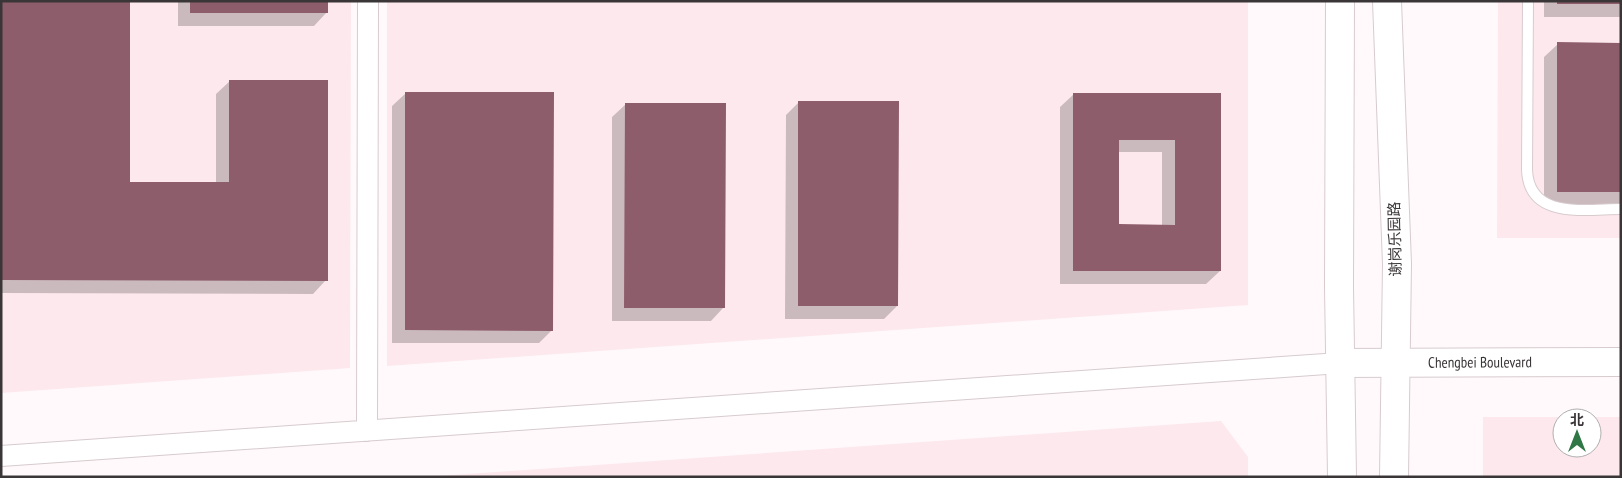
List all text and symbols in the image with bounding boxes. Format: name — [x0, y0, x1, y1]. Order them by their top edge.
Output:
street label: 谢岗乐园路 — [1384, 201, 1405, 277]
street label: Chengbei Boulevard — [1428, 352, 1532, 372]
north arrow — [1552, 408, 1602, 458]
text: 北 — [1570, 411, 1584, 429]

